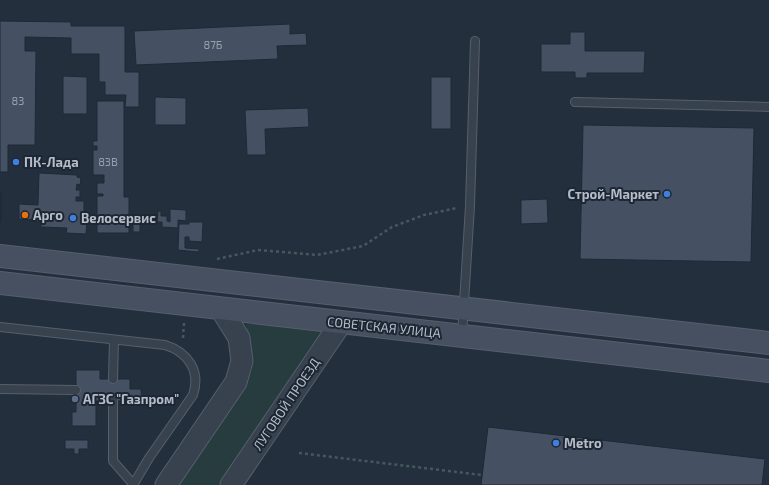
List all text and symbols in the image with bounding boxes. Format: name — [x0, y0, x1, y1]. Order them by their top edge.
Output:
house number: 87Б — [204, 38, 223, 51]
house number: 83 — [12, 94, 24, 107]
place label: ПК-Лада — [24, 154, 79, 170]
house number: 83В — [98, 155, 118, 168]
marker: ПК-Лада — [11, 157, 21, 167]
place label: Строй-Маркет — [567, 186, 659, 202]
marker: Строй-Маркет — [662, 189, 672, 199]
place label: Арго — [33, 207, 63, 223]
marker: Арго — [20, 210, 30, 220]
place label: Велосервис — [81, 210, 156, 226]
marker: Велосервис — [68, 213, 78, 223]
street label: СОВЕТСКАЯ УЛИЦА — [326, 313, 442, 341]
street label: ЛУГОВОЙ ПРОЕЗД — [249, 355, 323, 453]
place label: АГЗС "Газпром" — [83, 391, 179, 407]
marker: АГЗС "Газпром" — [70, 394, 80, 404]
place label: Metro — [564, 435, 602, 451]
marker: Metro — [551, 438, 561, 448]

